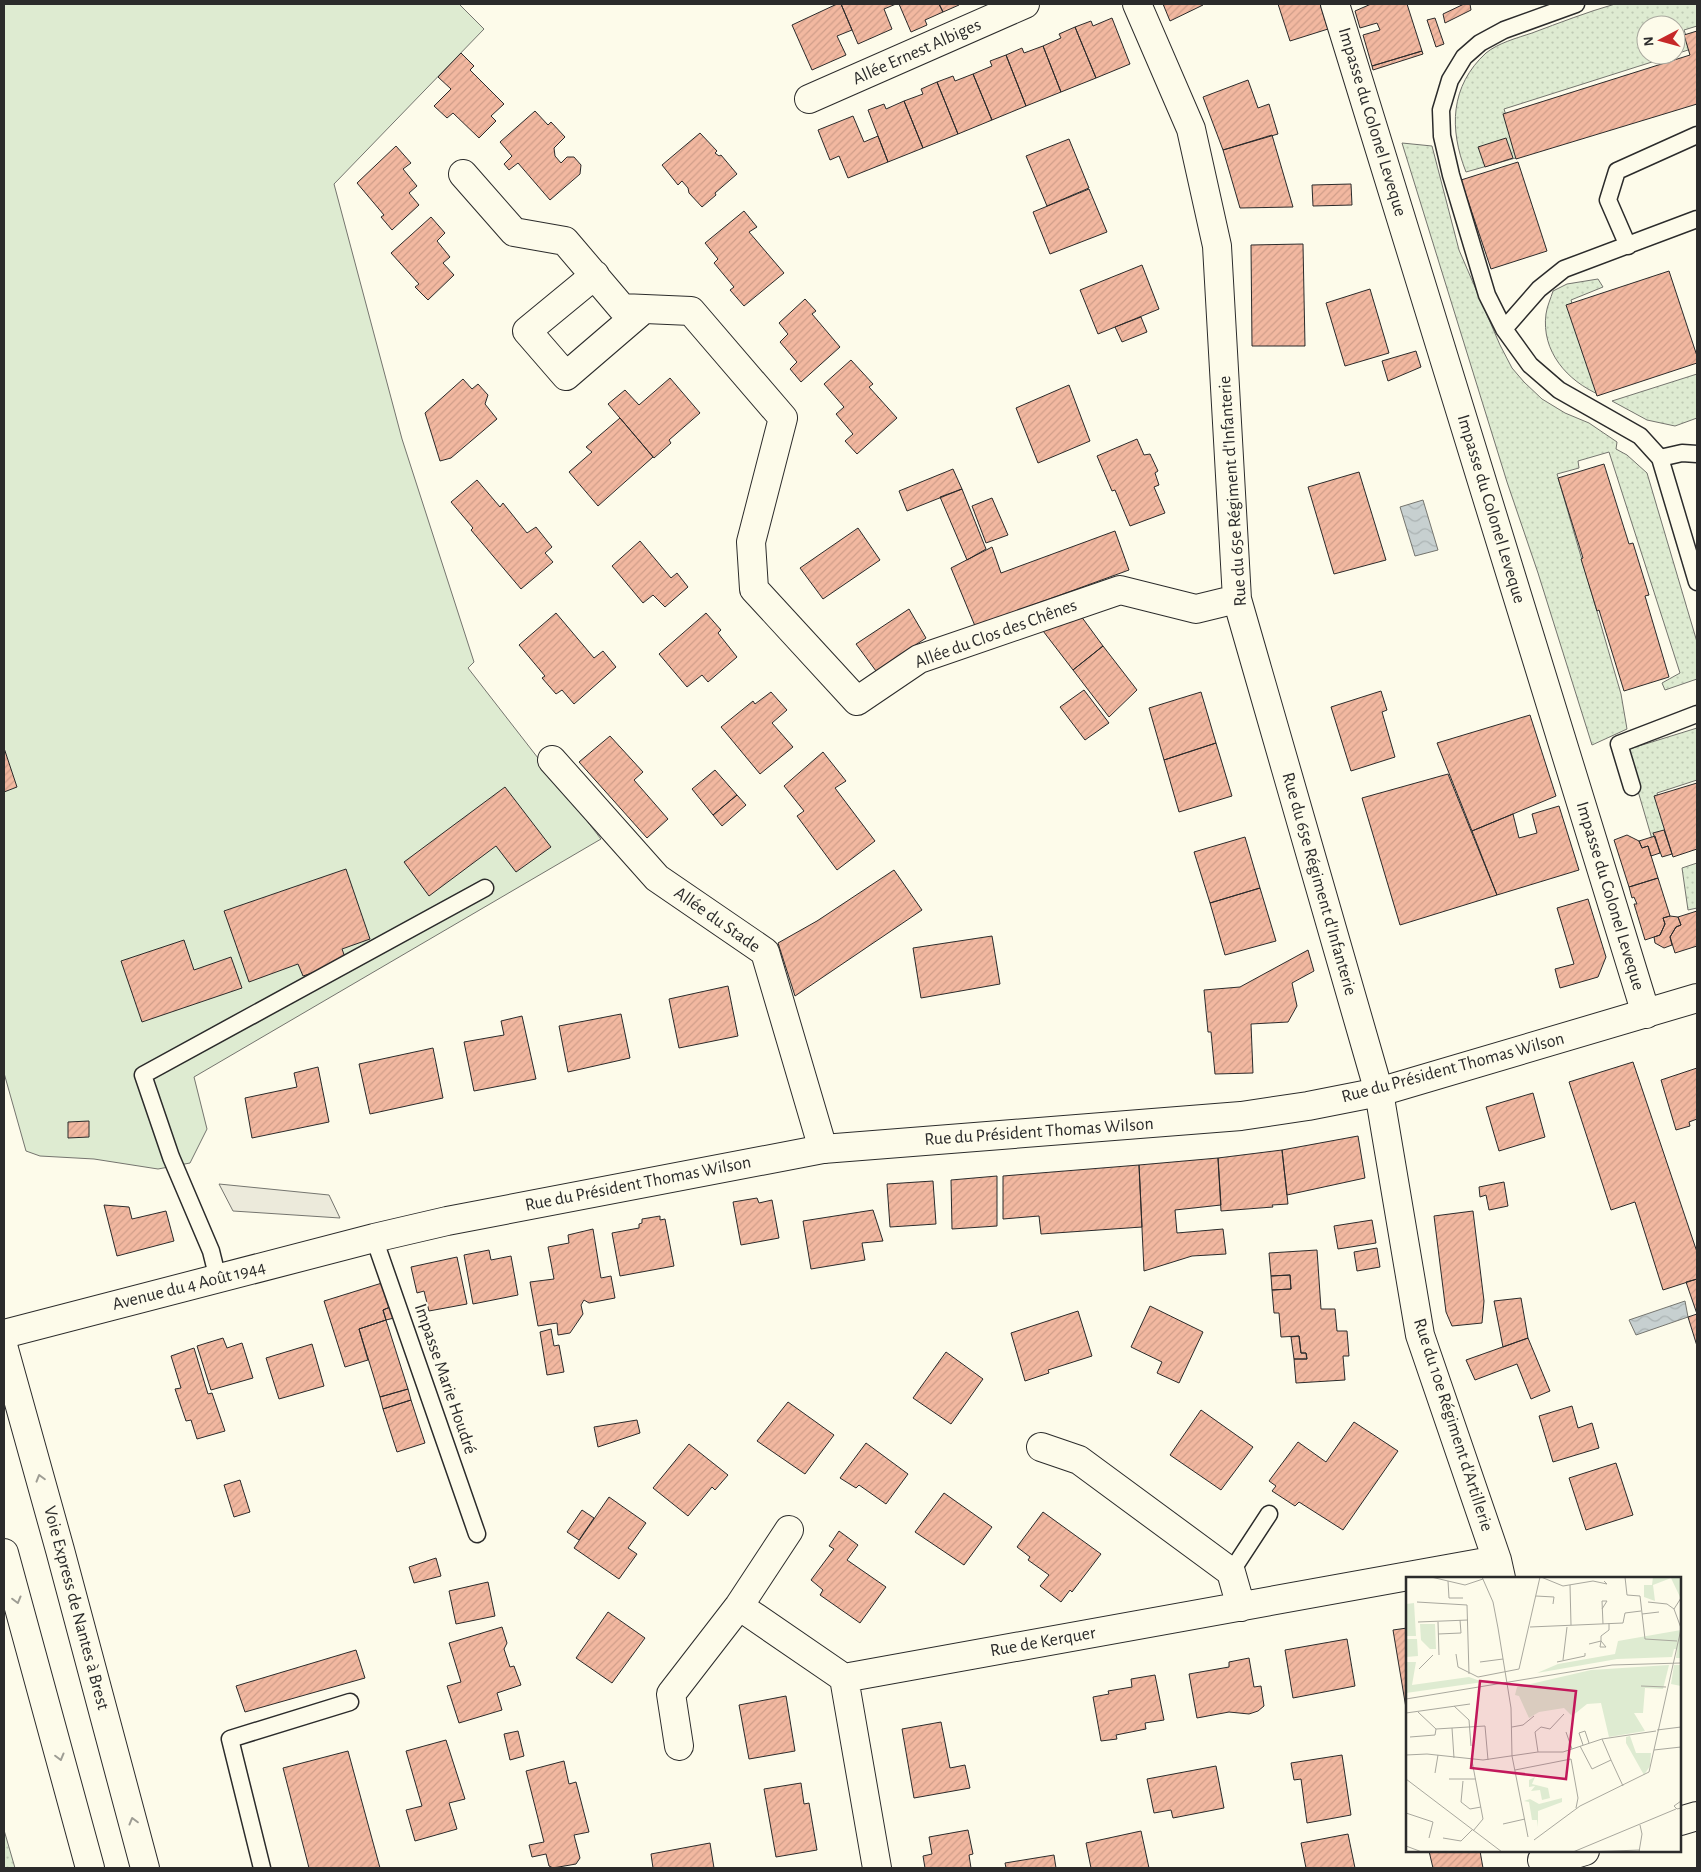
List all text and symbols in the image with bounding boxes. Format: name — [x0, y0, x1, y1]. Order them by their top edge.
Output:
north arrow — [1636, 15, 1686, 65]
street label: Allée Ernest Albiges — [850, 16, 984, 88]
street label: Impasse du Colonel Leveque — [1335, 25, 1409, 219]
text: N — [1642, 36, 1657, 47]
street label: Rue du 65e Régiment d'Infanterie — [1216, 375, 1250, 607]
street label: Impasse du Colonel Leveque — [1454, 412, 1528, 606]
street label: Allée du Clos des Chênes — [913, 596, 1079, 672]
street label: Rue du 65e Régiment d'Infanterie — [1278, 770, 1360, 998]
street label: Impasse du Colonel Leveque — [1573, 799, 1647, 993]
street label: Allée du Stade — [671, 884, 763, 956]
street label: Rue du Président Thomas Wilson — [1340, 1030, 1566, 1106]
street label: Rue du Président Thomas Wilson — [924, 1115, 1154, 1149]
street label: Rue du Président Thomas Wilson — [523, 1153, 753, 1215]
street label: Avenue du 4 Août 1944 — [110, 1258, 268, 1314]
street label: Impasse Marie Houdré — [411, 1301, 479, 1457]
street label: Rue du 10e Régiment d'Artillerie — [1410, 1316, 1496, 1534]
one-way arrow — [36, 1475, 46, 1483]
street label: Voie Express de Nantes à Brest — [40, 1504, 112, 1712]
inset map — [1406, 1577, 1681, 1852]
one-way arrow — [11, 1596, 22, 1605]
street label: Rue de Kerquer — [989, 1624, 1097, 1660]
one-way arrow — [54, 1752, 64, 1761]
one-way arrow — [128, 1817, 139, 1826]

